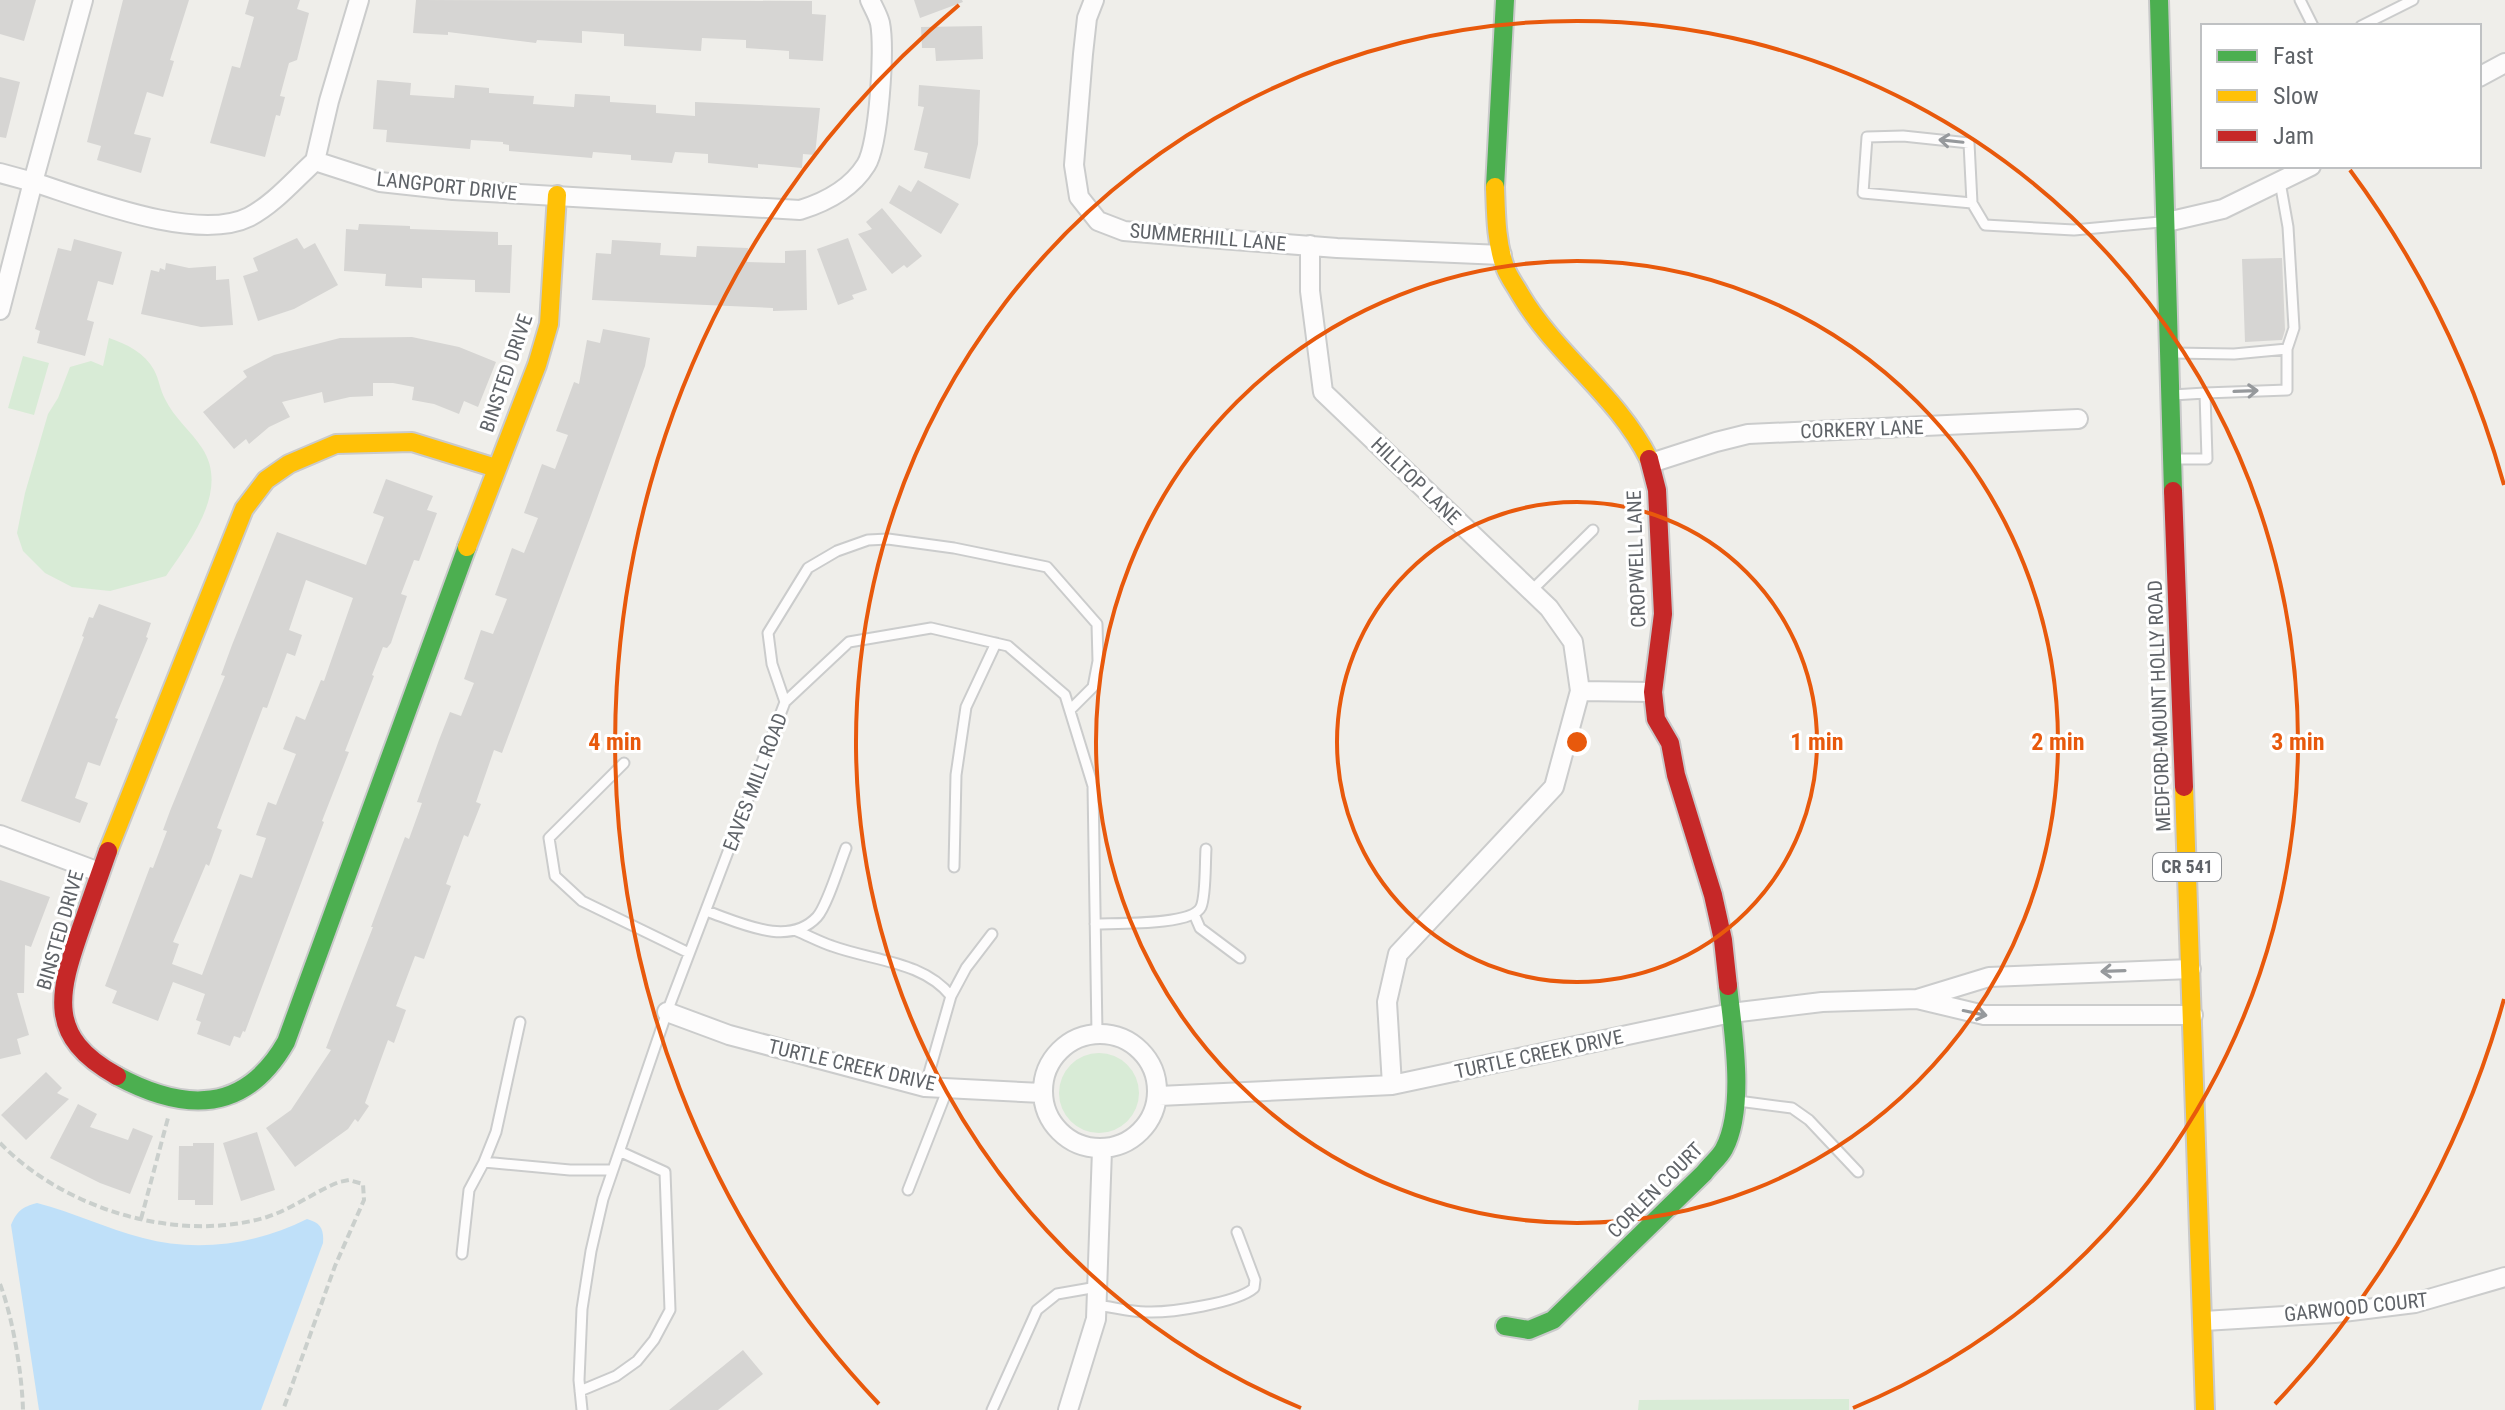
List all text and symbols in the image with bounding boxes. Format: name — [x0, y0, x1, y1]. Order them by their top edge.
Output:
legend — [2201, 24, 2481, 168]
text: Fast — [2273, 42, 2314, 70]
text: Slow — [2273, 82, 2319, 110]
text: Jam — [2273, 122, 2314, 150]
one-way arrow — [1938, 134, 1965, 149]
street label: LANGPORT DRIVE — [376, 167, 519, 205]
street label: SUMMERHILL LANE — [1129, 218, 1287, 256]
street label: BINSTED DRIVE — [475, 311, 537, 435]
one-way arrow — [2232, 384, 2259, 399]
street label: CORKERY LANE — [1800, 415, 1924, 443]
street label: HILLTOP LANE — [1366, 432, 1466, 530]
street label: CROPWELL LANE — [1622, 490, 1650, 628]
street label: MEDFORD-MOUNT HOLLY ROAD — [2143, 580, 2175, 832]
street label: EAVES MILL ROAD — [718, 710, 792, 854]
text: 4 min — [588, 728, 642, 756]
centre of rings — [1563, 728, 1591, 756]
text: 1 min — [1790, 728, 1844, 756]
text: 2 min — [2031, 728, 2085, 756]
text: 3 min — [2271, 728, 2325, 756]
road number: CR 541 — [2153, 853, 2221, 881]
street label: BINSTED DRIVE — [31, 867, 89, 993]
one-way arrow — [2101, 963, 2127, 978]
one-way arrow — [1962, 1006, 1987, 1021]
street label: TURTLE CREEK DRIVE — [1453, 1024, 1625, 1084]
street label: TURTLE CREEK DRIVE — [766, 1034, 938, 1096]
street label: CORLEN COURT — [1602, 1137, 1708, 1243]
street label: GARWOOD COURT — [2283, 1288, 2429, 1326]

